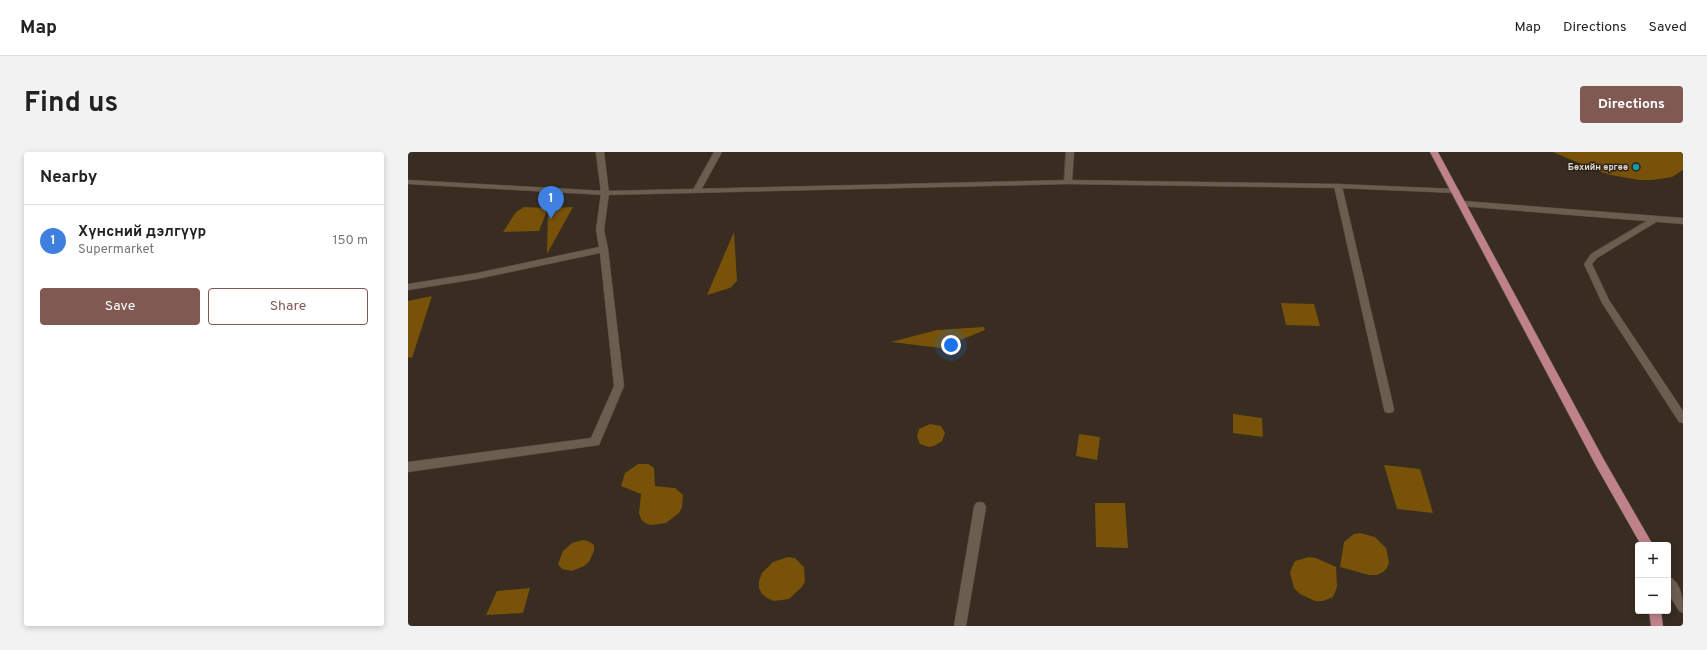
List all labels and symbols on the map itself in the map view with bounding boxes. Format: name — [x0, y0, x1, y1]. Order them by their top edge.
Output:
place label: Бөхийн өргөө — [1568, 162, 1628, 173]
marker: Бөхийн өргөө — [1631, 162, 1641, 172]
pin: 1 — [538, 186, 564, 219]
your location — [941, 335, 961, 355]

